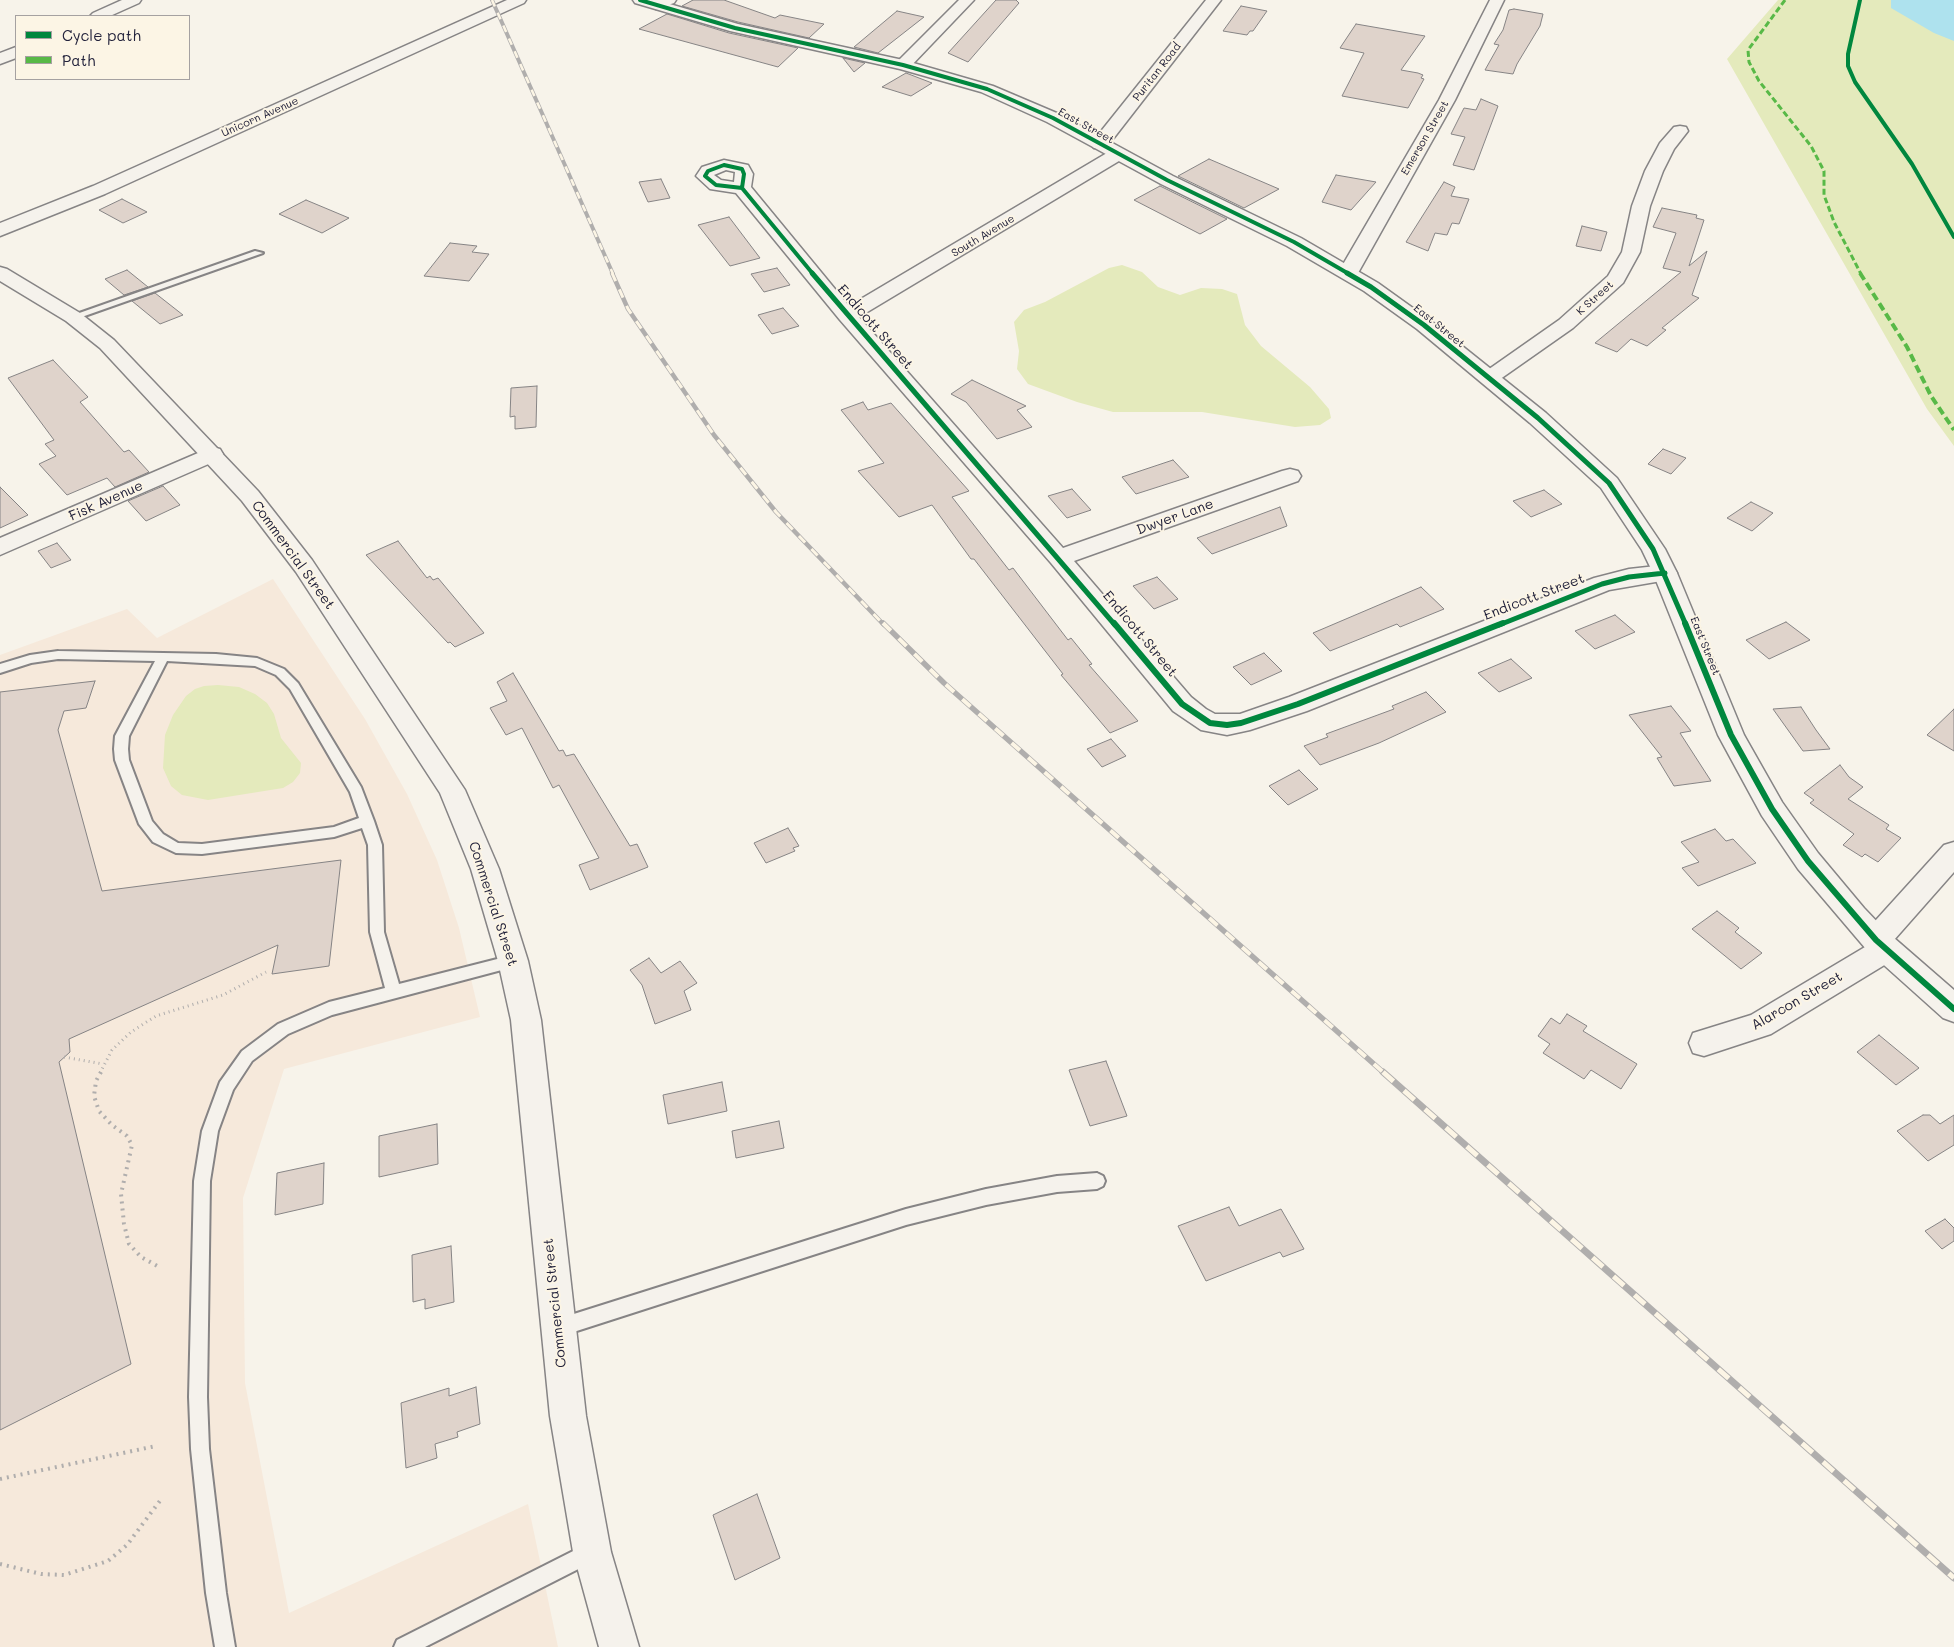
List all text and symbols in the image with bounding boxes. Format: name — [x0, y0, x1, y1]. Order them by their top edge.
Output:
legend — [15, 15, 190, 80]
text: Cycle path — [62, 25, 141, 45]
street label: Puritan Road — [1130, 40, 1184, 104]
text: Path — [62, 50, 96, 70]
street label: Unicorn Avenue — [219, 94, 301, 140]
street label: Emerson Street — [1398, 98, 1452, 178]
street label: East Street — [1056, 105, 1116, 147]
street label: South Avenue — [949, 212, 1017, 260]
street label: K Street — [1574, 278, 1616, 318]
street label: Endicott Street — [834, 281, 916, 373]
street label: East Street — [1411, 301, 1467, 351]
street label: Fisk Avenue — [66, 477, 146, 525]
street label: Dwyer Lane — [1134, 495, 1216, 539]
street label: Commercial Street — [248, 497, 338, 613]
street label: Endicott Street — [1481, 570, 1587, 624]
street label: Endicott Street — [1099, 588, 1181, 680]
street label: East Street — [1687, 615, 1723, 677]
street label: Commercial Street — [465, 840, 521, 968]
street label: Alarcon Street — [1749, 968, 1845, 1034]
street label: Commercial Street — [540, 1237, 570, 1369]

